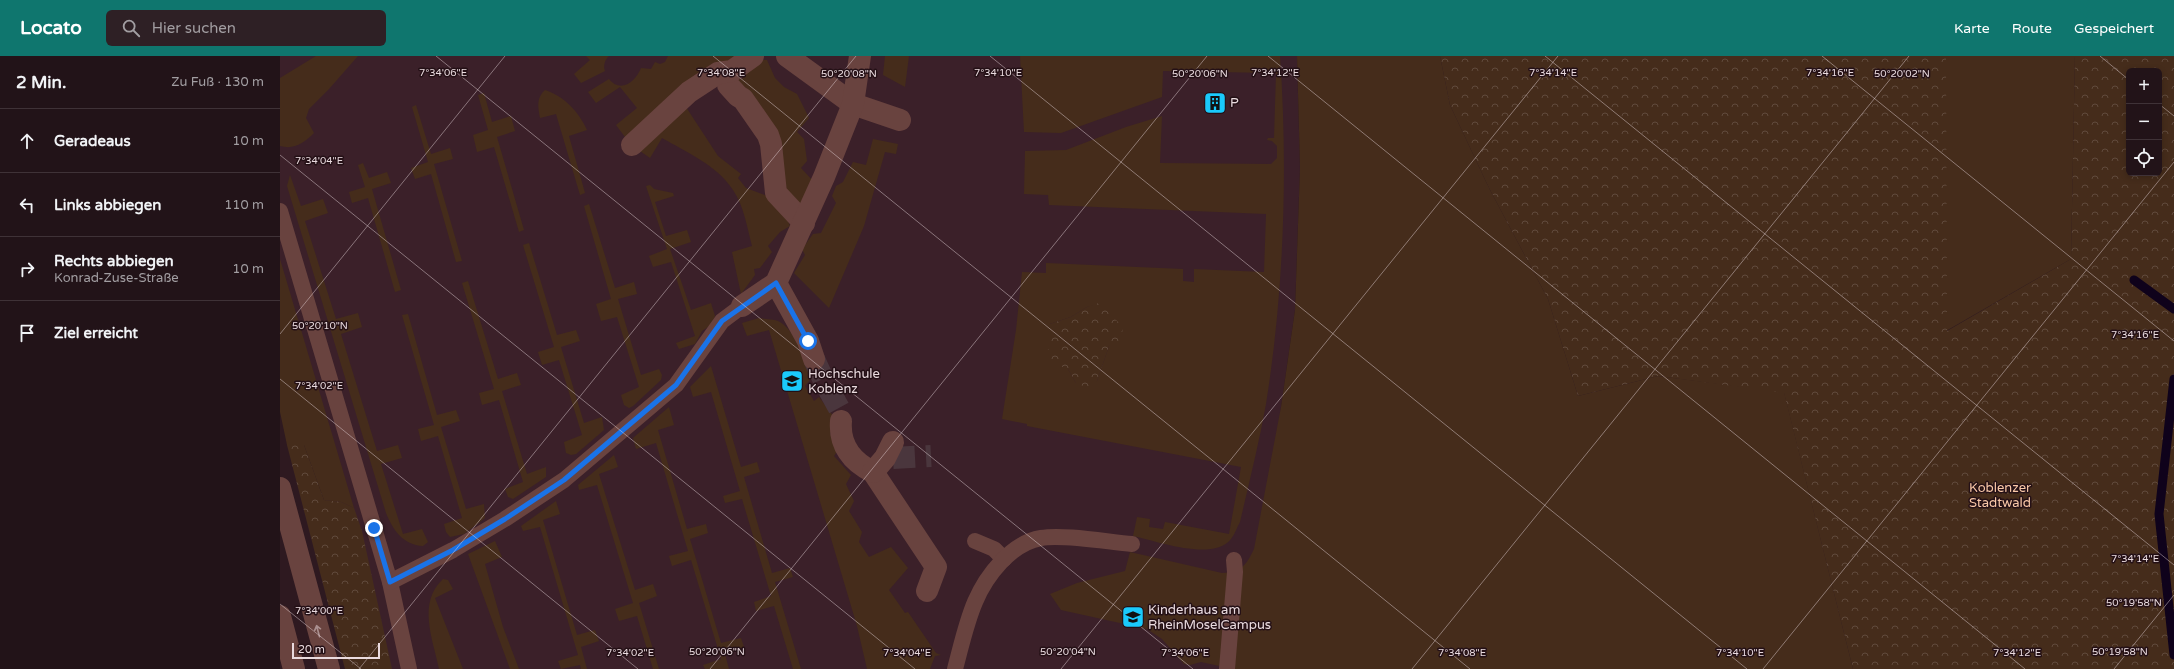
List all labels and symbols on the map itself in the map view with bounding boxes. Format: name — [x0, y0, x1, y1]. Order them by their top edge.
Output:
text: 7°34'06"E — [419, 67, 467, 79]
text: 7°34'08"E — [697, 67, 745, 79]
text: 7°34'10"E — [974, 67, 1022, 79]
text: 7°34'12"E — [1251, 67, 1299, 79]
text: 7°34'14"E — [1529, 67, 1577, 79]
text: 7°34'16"E — [1806, 67, 1854, 79]
text: 50°20'08"N — [821, 68, 877, 80]
text: 50°20'06"N — [1172, 68, 1228, 80]
text: 50°20'02"N — [1874, 68, 1930, 80]
building icon: P — [1202, 90, 1228, 116]
place label: P — [1230, 95, 1239, 111]
text: 7°34'04"E — [295, 155, 343, 167]
text: 50°20'10"N — [292, 320, 348, 332]
text: 7°34'16"E — [2111, 329, 2159, 341]
route start — [799, 332, 817, 350]
place label: Hochschule Koblenz — [808, 366, 880, 397]
school or university icon: Hochschule Koblenz — [779, 368, 805, 394]
text: 7°34'02"E — [295, 380, 343, 392]
park label: Koblenzer Stadtwald — [1969, 480, 2031, 511]
route end — [365, 519, 383, 537]
text: 7°34'14"E — [2111, 553, 2159, 565]
text: 50°19'58"N — [2106, 597, 2162, 609]
place label: Kinderhaus am RheinMoselCampus — [1148, 602, 1271, 633]
school or university icon: Kinderhaus am RheinMoselCampus — [1120, 604, 1146, 630]
text: 7°34'00"E — [295, 605, 343, 617]
one-way arrow — [314, 625, 321, 638]
scale bar — [292, 641, 380, 660]
text: 50°20'06"N — [689, 646, 745, 658]
text: 50°20'04"N — [1040, 646, 1096, 658]
text: 50°19'58"N — [2092, 646, 2148, 658]
text: 7°34'02"E — [606, 647, 654, 659]
text: 7°34'04"E — [883, 647, 931, 659]
text: 7°34'06"E — [1161, 647, 1209, 659]
text: 7°34'08"E — [1438, 647, 1486, 659]
text: 7°34'10"E — [1716, 647, 1764, 659]
text: 7°34'12"E — [1993, 647, 2041, 659]

